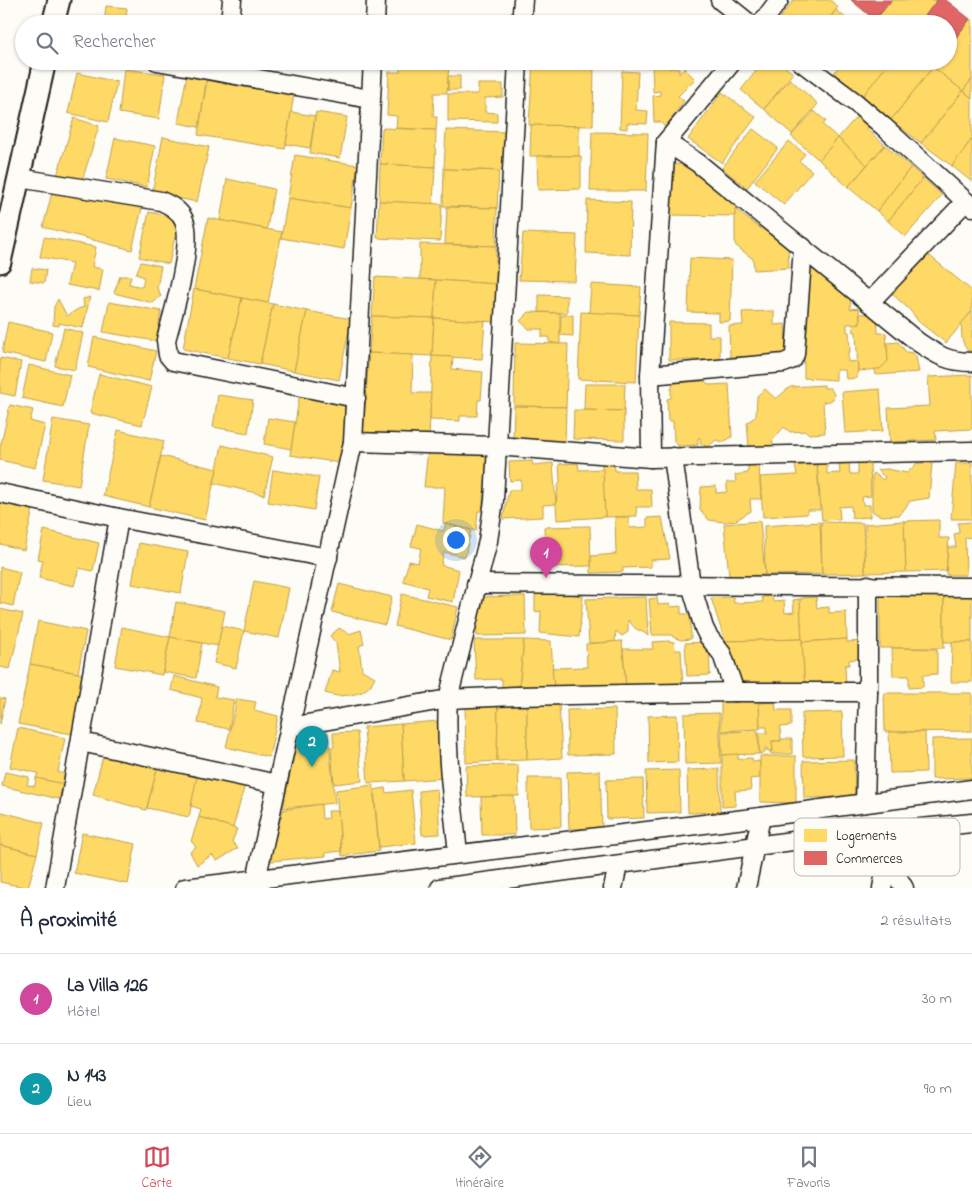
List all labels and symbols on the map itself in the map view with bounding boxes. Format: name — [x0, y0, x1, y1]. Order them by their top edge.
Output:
your location — [443, 527, 469, 553]
pin: 1 — [530, 537, 562, 578]
pin: 2 — [296, 726, 328, 767]
legend — [794, 818, 960, 876]
text: Logements — [836, 826, 897, 848]
text: Commerces — [836, 849, 903, 870]

